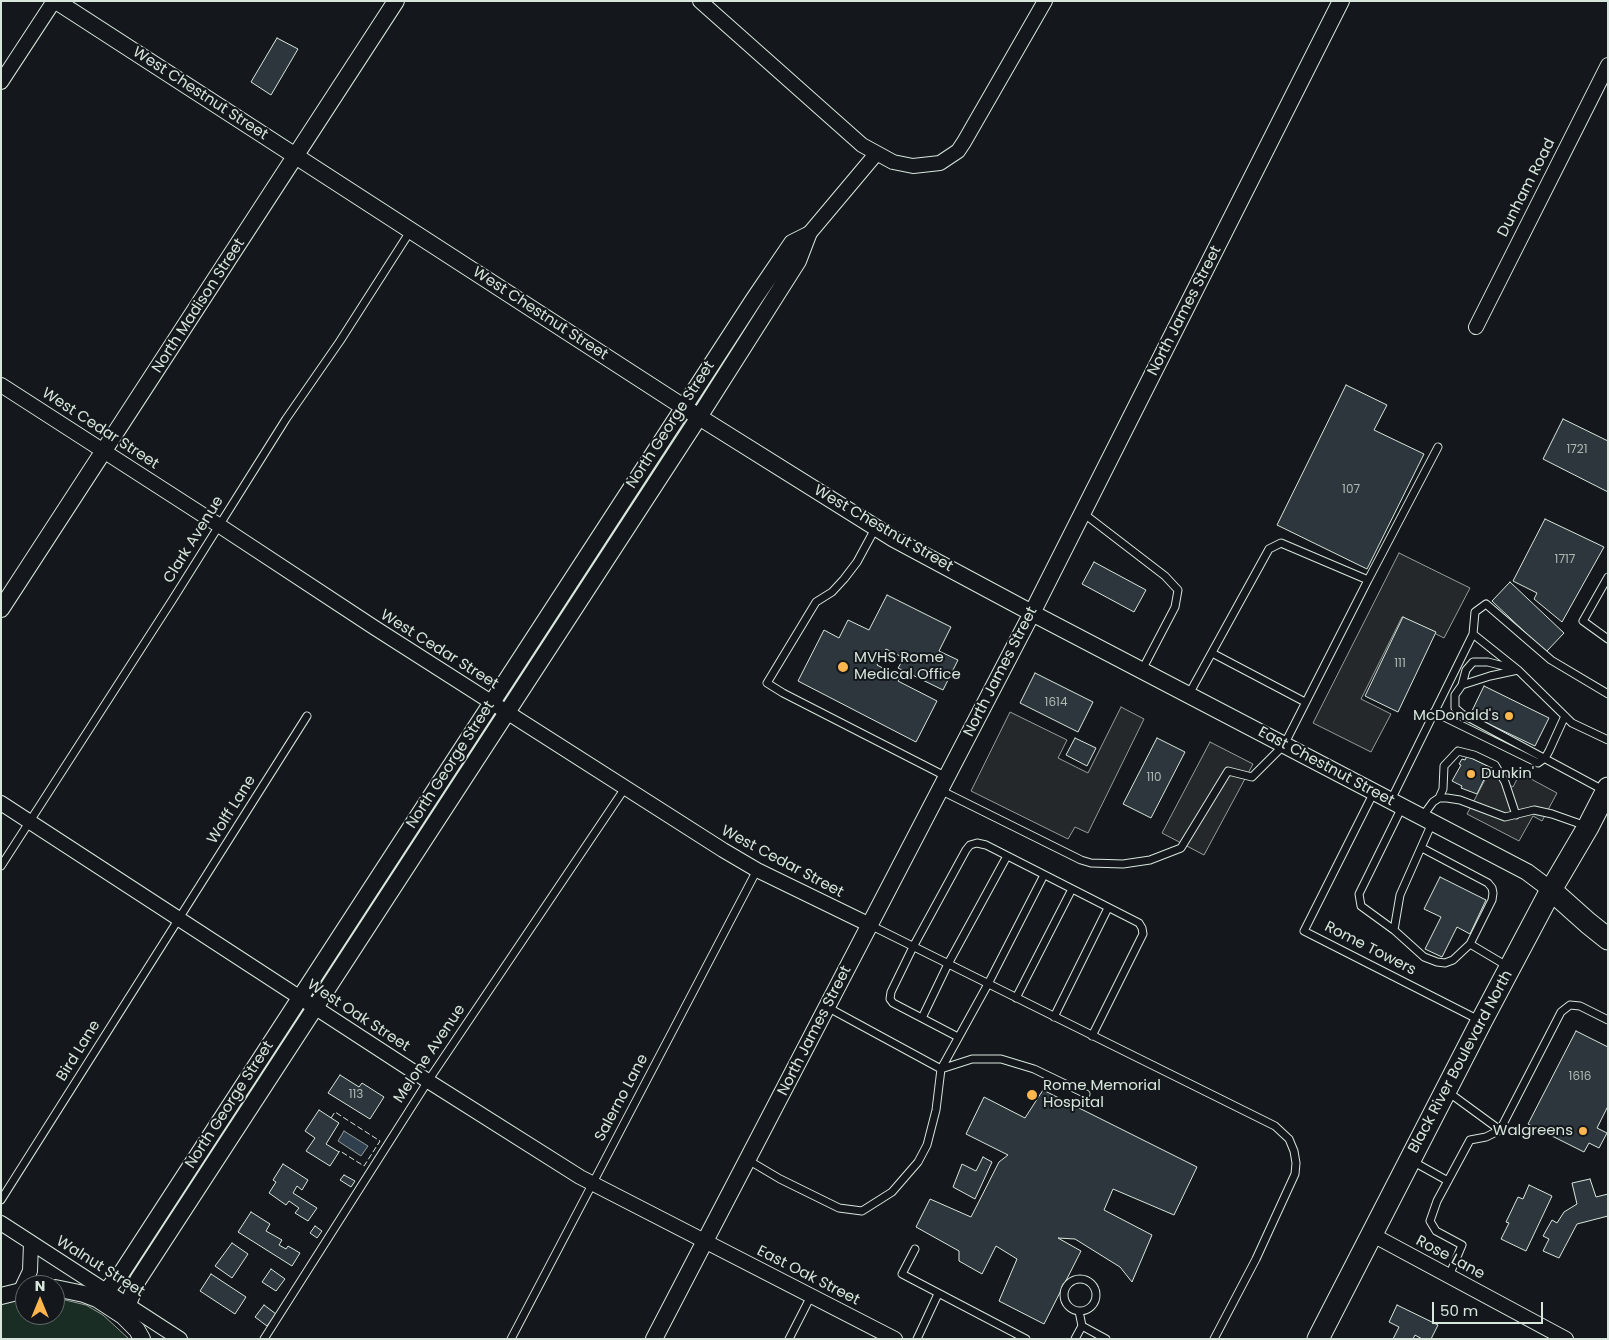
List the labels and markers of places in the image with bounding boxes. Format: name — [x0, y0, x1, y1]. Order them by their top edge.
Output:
place label: MVHS Rome Medical Office — [854, 649, 961, 684]
marker: MVHS Rome Medical Office — [836, 660, 850, 674]
place label: McDonald's — [1413, 707, 1499, 725]
marker: McDonald's — [1503, 710, 1515, 722]
place label: Dunkin' — [1481, 765, 1534, 783]
marker: Dunkin' — [1465, 768, 1477, 780]
place label: Rome Memorial Hospital — [1043, 1077, 1161, 1112]
marker: Rome Memorial Hospital — [1025, 1088, 1039, 1102]
place label: Walgreens — [1493, 1122, 1573, 1140]
marker: Walgreens — [1577, 1125, 1589, 1137]

